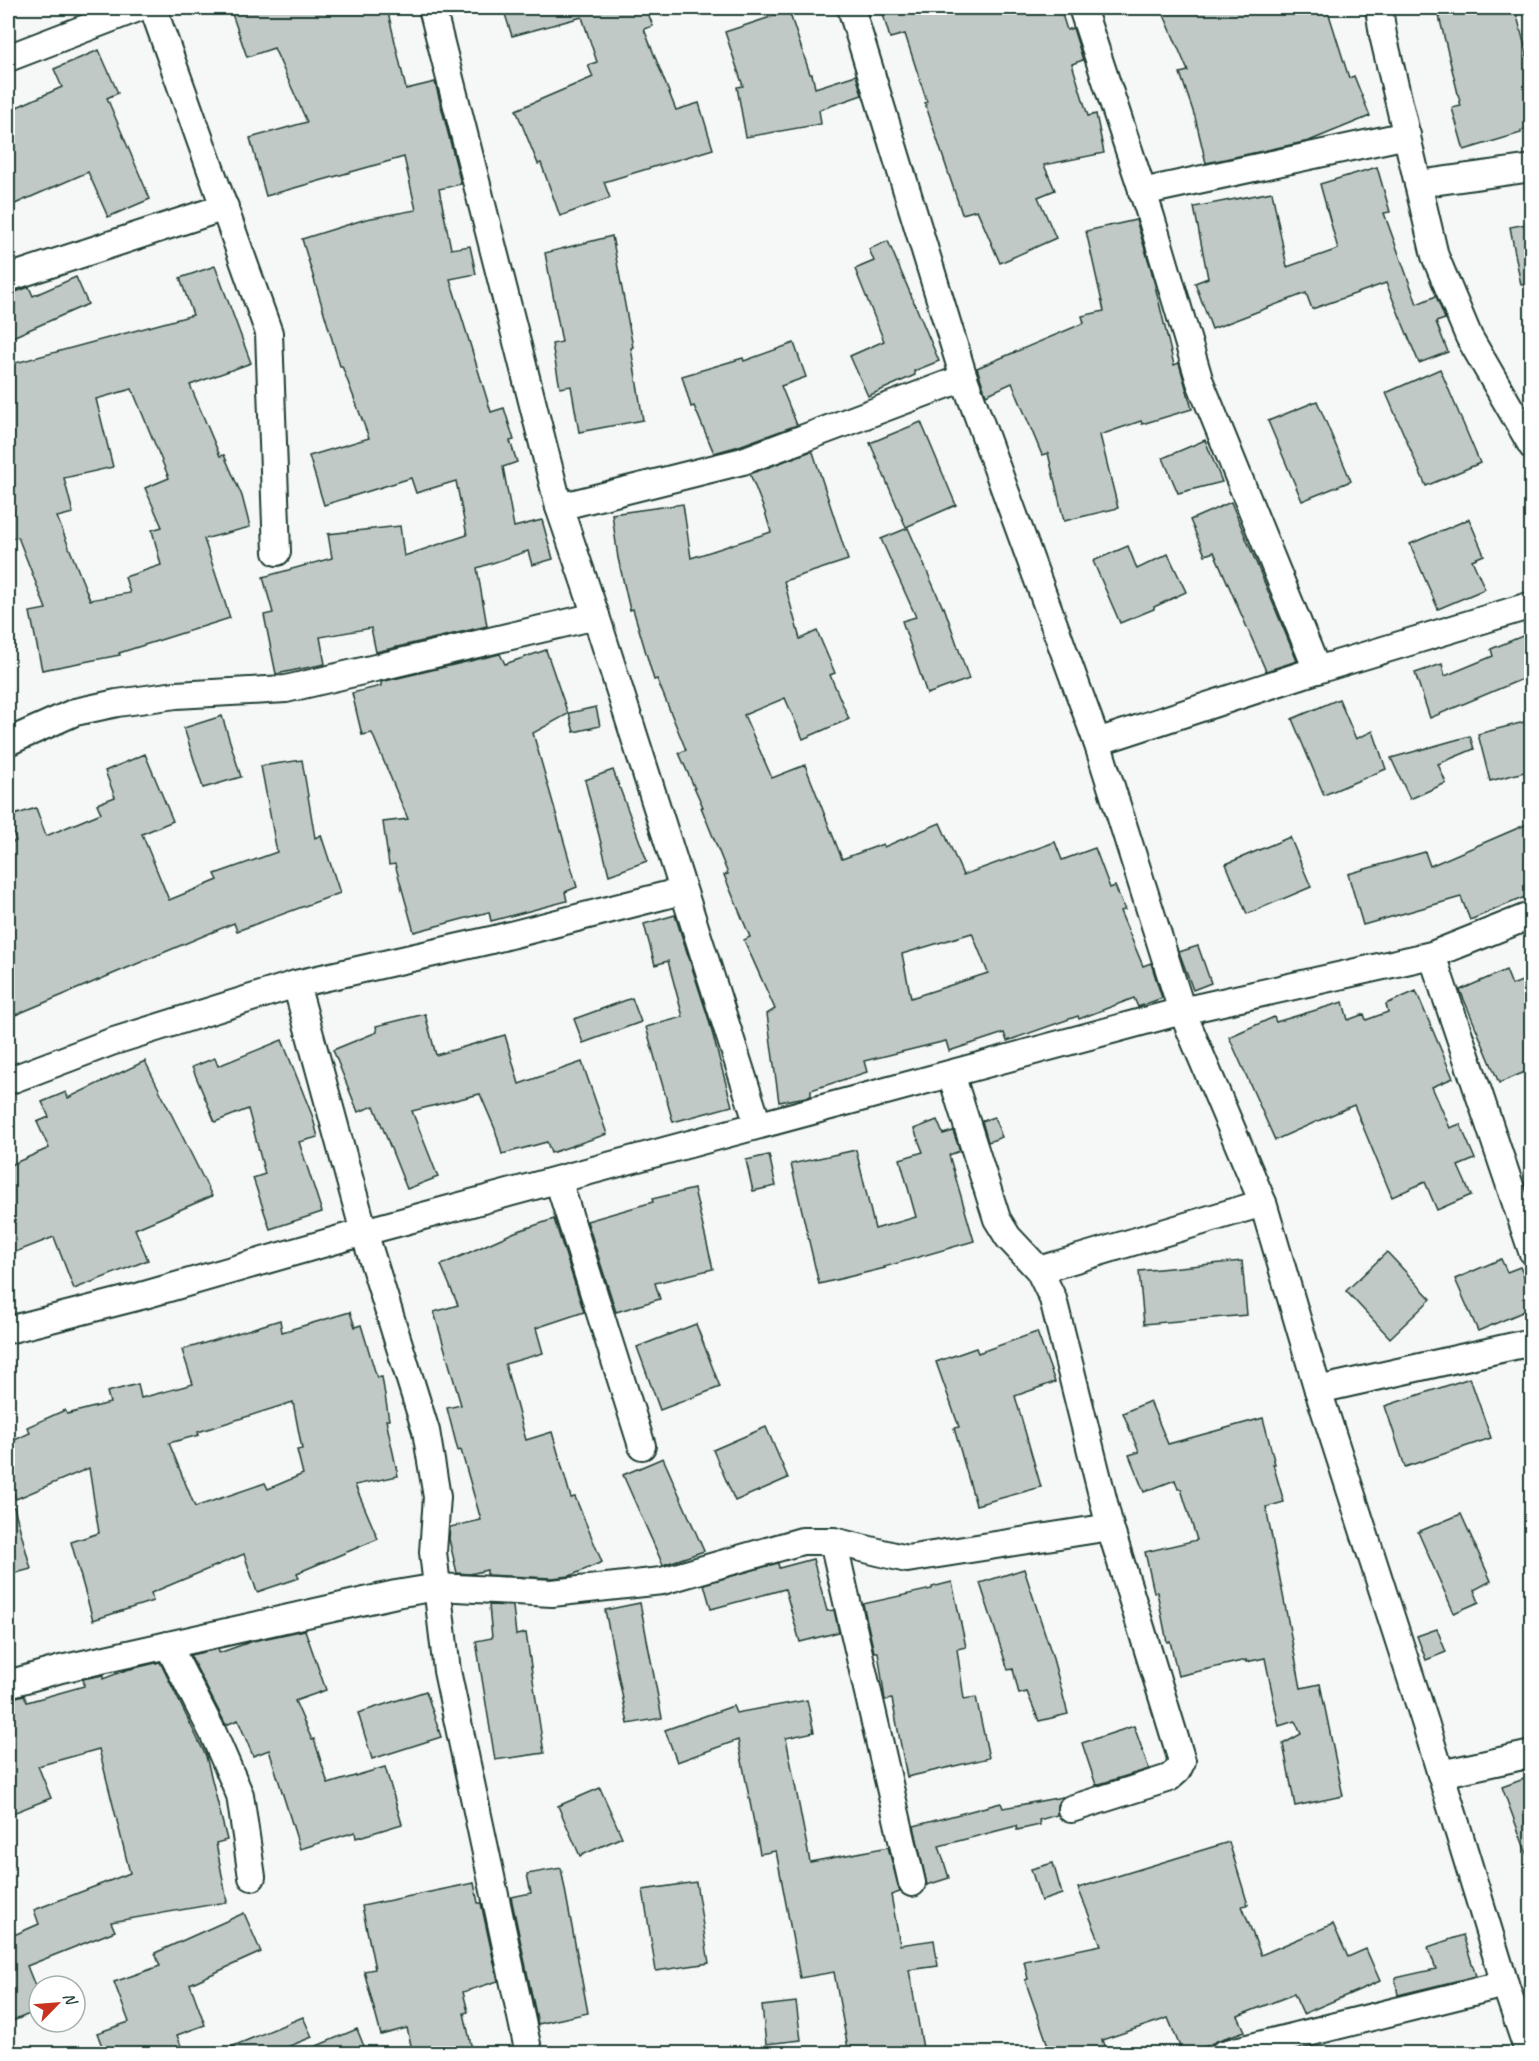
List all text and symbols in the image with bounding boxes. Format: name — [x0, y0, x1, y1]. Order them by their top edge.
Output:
north arrow — [27, 1974, 87, 2034]
text: N — [59, 1989, 82, 2010]

